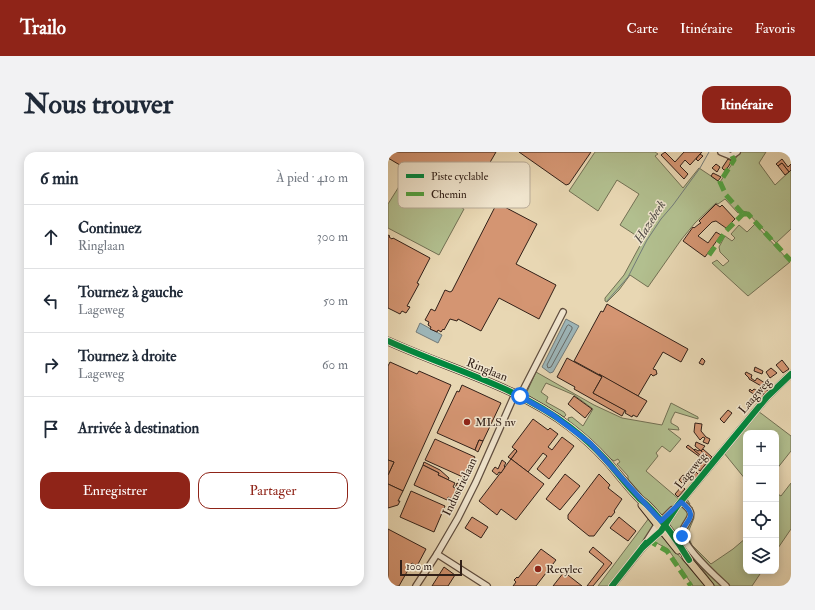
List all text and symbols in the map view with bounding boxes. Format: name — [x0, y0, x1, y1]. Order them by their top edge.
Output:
text: Trailo — [20, 16, 66, 40]
text: Carte — [627, 20, 658, 37]
text: Itinéraire — [680, 20, 733, 37]
text: Favoris — [755, 20, 795, 37]
button: Itinéraire — [702, 86, 791, 123]
text: Nous trouver — [24, 87, 173, 122]
legend — [398, 162, 530, 208]
text: 6 min — [40, 168, 79, 189]
text: À pied · 410 m — [276, 170, 348, 186]
text: Piste cyclable — [431, 170, 489, 184]
text: Chemin — [431, 188, 467, 201]
water label: Hazebeek — [630, 198, 669, 247]
text: Continuez — [78, 219, 142, 238]
icon: ahead — [40, 226, 62, 248]
text: 300 m — [317, 229, 348, 245]
text: Ringlaan — [78, 238, 125, 254]
text: Tournez à gauche — [78, 283, 183, 302]
icon: left — [40, 290, 62, 312]
text: 50 m — [323, 293, 348, 309]
text: Lageweg — [78, 302, 124, 318]
text: Tournez à droite — [78, 347, 177, 366]
icon: right — [40, 354, 62, 376]
street label: Ringlaan — [464, 355, 510, 385]
text: 60 m — [322, 357, 348, 373]
text: Lageweg — [78, 366, 124, 382]
street label: Laagweg — [735, 374, 775, 417]
route start — [511, 387, 529, 405]
place label: MLS nv — [475, 415, 517, 430]
marker: MLS nv — [462, 417, 472, 427]
icon: arrive — [40, 418, 62, 440]
text: Arrivée à destination — [78, 419, 199, 438]
map controls — [743, 430, 779, 574]
button: + — [743, 430, 779, 466]
street label: Lageweg — [672, 449, 711, 492]
street label: Industrielaan — [439, 455, 481, 519]
button: − — [743, 466, 779, 502]
button: Enregistrer — [40, 472, 190, 509]
button: Partager — [198, 472, 348, 509]
button: locate — [743, 502, 779, 538]
route end — [673, 527, 691, 545]
button: layers — [743, 538, 779, 574]
scale bar — [400, 558, 462, 577]
text: 100 m — [406, 560, 432, 573]
place label: Recylec — [546, 562, 583, 577]
marker: Recylec — [533, 564, 543, 574]

